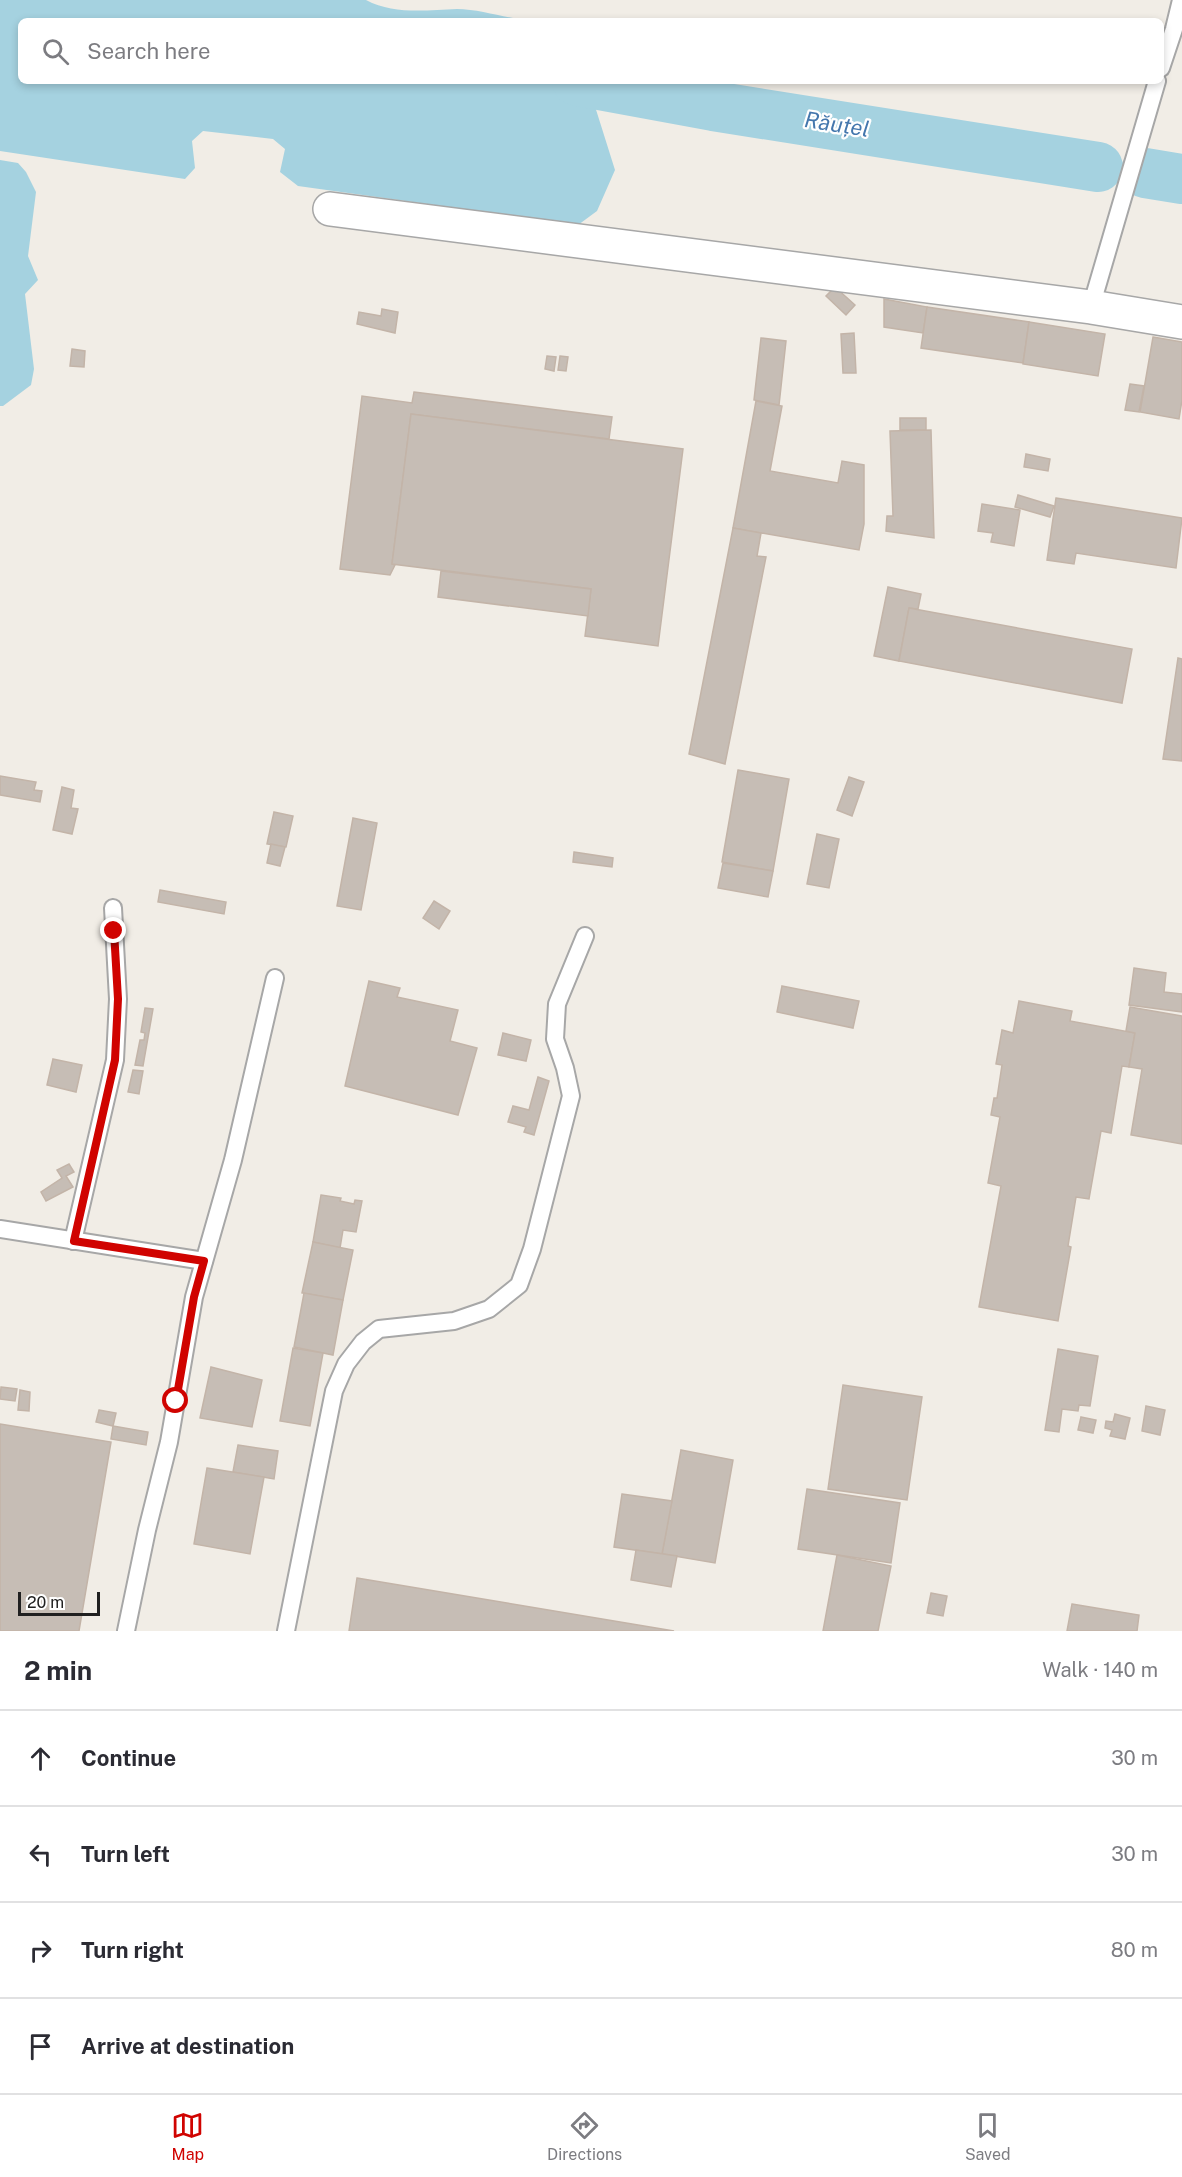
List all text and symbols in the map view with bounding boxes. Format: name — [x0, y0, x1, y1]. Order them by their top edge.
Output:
search box — [18, 18, 1164, 84]
icon: search — [39, 35, 72, 68]
text: Search here — [87, 38, 211, 64]
water label: Răuțel — [803, 106, 871, 142]
route end — [100, 917, 126, 943]
route start — [162, 1387, 188, 1413]
scale bar — [18, 1589, 100, 1616]
text: 20 m — [27, 1593, 64, 1612]
text: 2 min — [24, 1655, 92, 1686]
text: Walk · 140 m — [1042, 1658, 1158, 1682]
icon: ahead — [24, 1742, 57, 1775]
text: Continue — [81, 1745, 176, 1771]
text: 30 m — [1111, 1746, 1158, 1770]
icon: left — [24, 1838, 57, 1871]
text: Turn left — [81, 1841, 170, 1867]
text: 30 m — [1111, 1842, 1158, 1866]
icon: right — [24, 1934, 57, 1967]
text: Turn right — [81, 1937, 184, 1963]
text: 80 m — [1111, 1938, 1158, 1962]
icon: arrive — [24, 2030, 57, 2063]
text: Arrive at destination — [81, 2033, 294, 2059]
tab: Map — [171, 2109, 204, 2164]
tab: Directions — [547, 2109, 622, 2164]
tab: Saved — [965, 2109, 1011, 2164]

